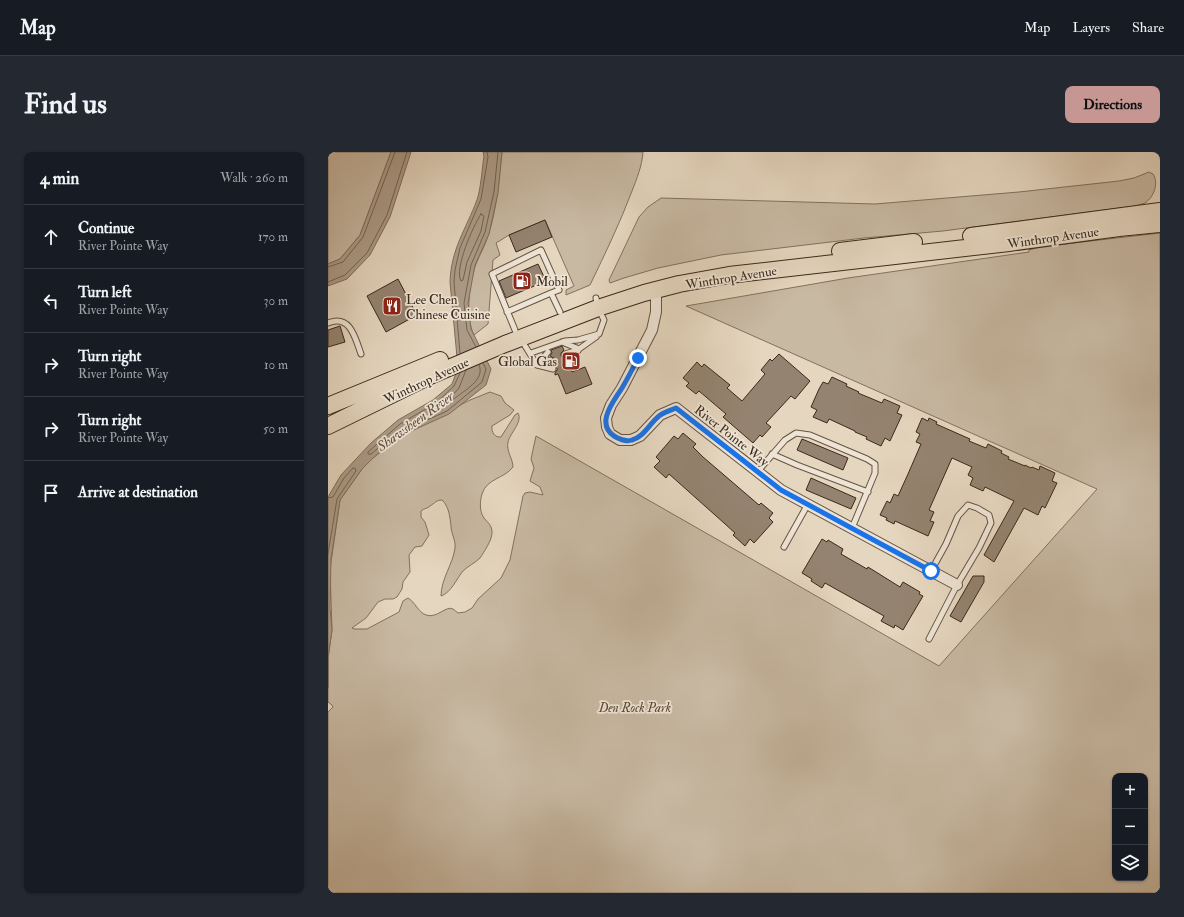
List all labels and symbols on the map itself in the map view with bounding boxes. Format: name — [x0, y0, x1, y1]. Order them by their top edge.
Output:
street label: Winthrop Avenue — [1005, 224, 1101, 253]
street label: Winthrop Avenue — [683, 263, 779, 294]
fuel station icon: Mobil — [511, 270, 533, 292]
place label: Mobil — [536, 274, 568, 290]
place label: Lee Chen Chinese Cuisine — [406, 292, 491, 323]
restaurant icon: Lee Chen Chinese Cuisine — [381, 295, 403, 317]
route end — [629, 349, 647, 367]
fuel station icon: Global Gas — [560, 350, 582, 372]
street label: Winthrop Avenue — [380, 354, 473, 409]
place label: Global Gas — [498, 354, 558, 370]
water label: Shawsheen River — [373, 387, 458, 456]
street label: River Pointe Way — [690, 402, 772, 471]
route start — [922, 562, 940, 580]
park label: Den Rock Park — [598, 700, 671, 716]

